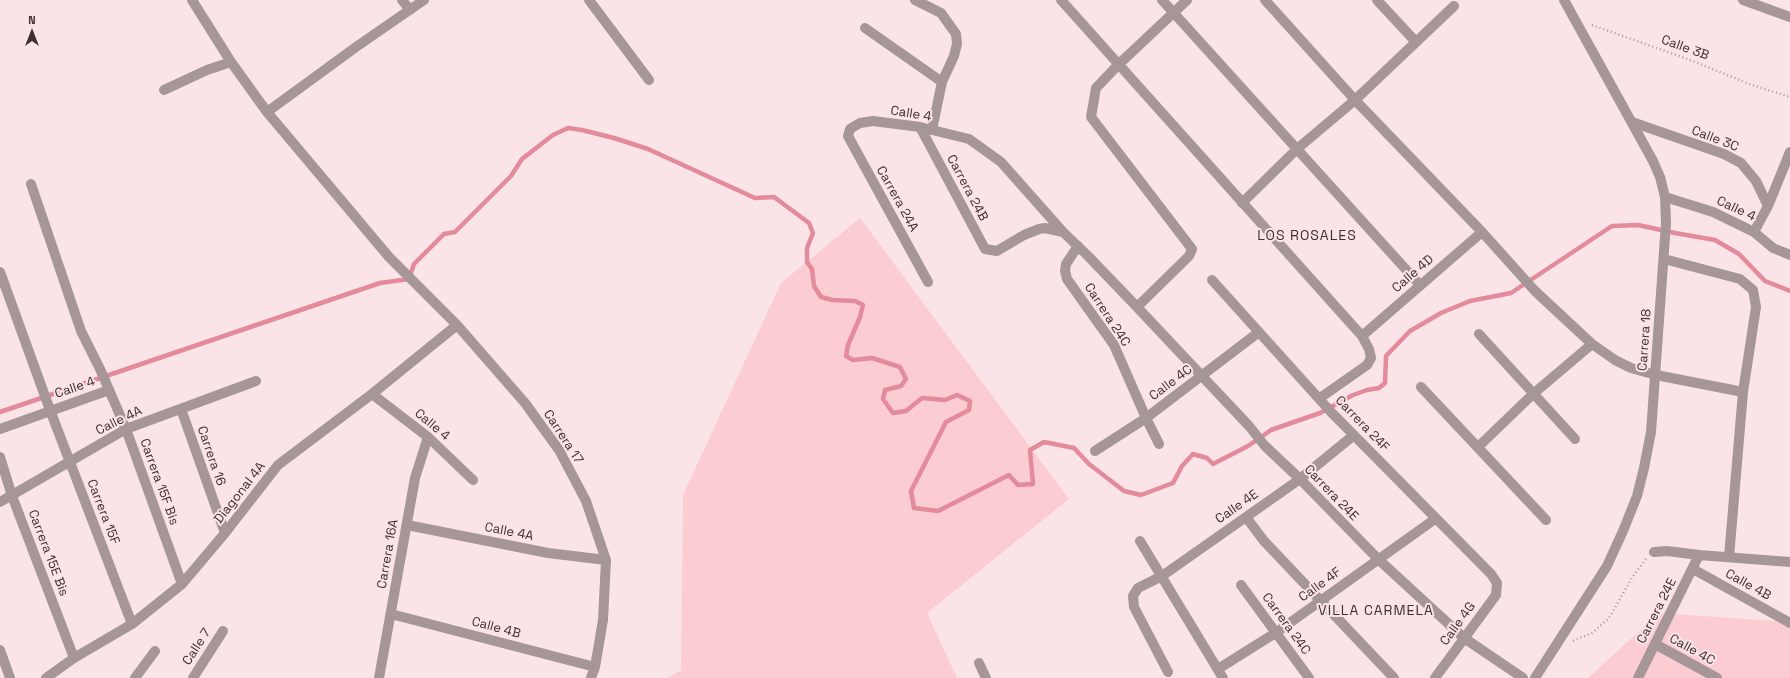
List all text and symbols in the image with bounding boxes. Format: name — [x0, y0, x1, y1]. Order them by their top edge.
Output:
north arrow — [12, 12, 52, 52]
text: N — [28, 13, 36, 27]
street label: Calle 3B — [1659, 32, 1711, 64]
street label: Calle 4 — [889, 103, 933, 125]
street label: Calle 3C — [1689, 123, 1741, 155]
street label: Carrera 24B — [943, 152, 991, 224]
street label: Carrera 24A — [873, 164, 921, 234]
street label: Calle 4 — [1714, 193, 1758, 225]
district label: LOS ROSALES — [1257, 228, 1357, 244]
street label: Calle 4D — [1389, 252, 1437, 296]
street label: Carrera 24C — [1081, 280, 1133, 350]
street label: Carrera 18 — [1635, 308, 1655, 372]
street label: Calle 4C — [1146, 362, 1196, 404]
street label: Calle 4 — [53, 374, 97, 402]
street label: Carrera 24F — [1332, 393, 1392, 455]
street label: Calle 4A — [93, 403, 145, 439]
street label: Calle 4 — [411, 406, 453, 444]
street label: Carrera 17 — [540, 407, 586, 467]
street label: Carrera 16 — [194, 424, 228, 488]
street label: Carrera 15F Bis — [136, 437, 182, 527]
street label: Diagonal 4A — [211, 459, 269, 527]
street label: Carrera 24E — [1301, 462, 1361, 524]
street label: Carrera 15F — [83, 477, 123, 547]
street label: Calle 4E — [1213, 487, 1261, 527]
street label: Carrera 15E Bis — [24, 508, 72, 598]
street label: Carrera 16A — [374, 518, 402, 590]
street label: Calle 4A — [483, 520, 535, 544]
street label: Calle 4F — [1296, 564, 1344, 606]
street label: Calle 4B — [1722, 566, 1774, 604]
street label: Carrera 24E — [1634, 576, 1680, 646]
street label: Carrera 24C — [1258, 590, 1314, 658]
street label: Calle 4G — [1437, 599, 1479, 649]
district label: VILLA CARMELA — [1318, 603, 1434, 619]
street label: Calle 4B — [470, 614, 522, 642]
street label: Calle 7 — [179, 626, 215, 668]
street label: Calle 4C — [1666, 631, 1718, 669]

